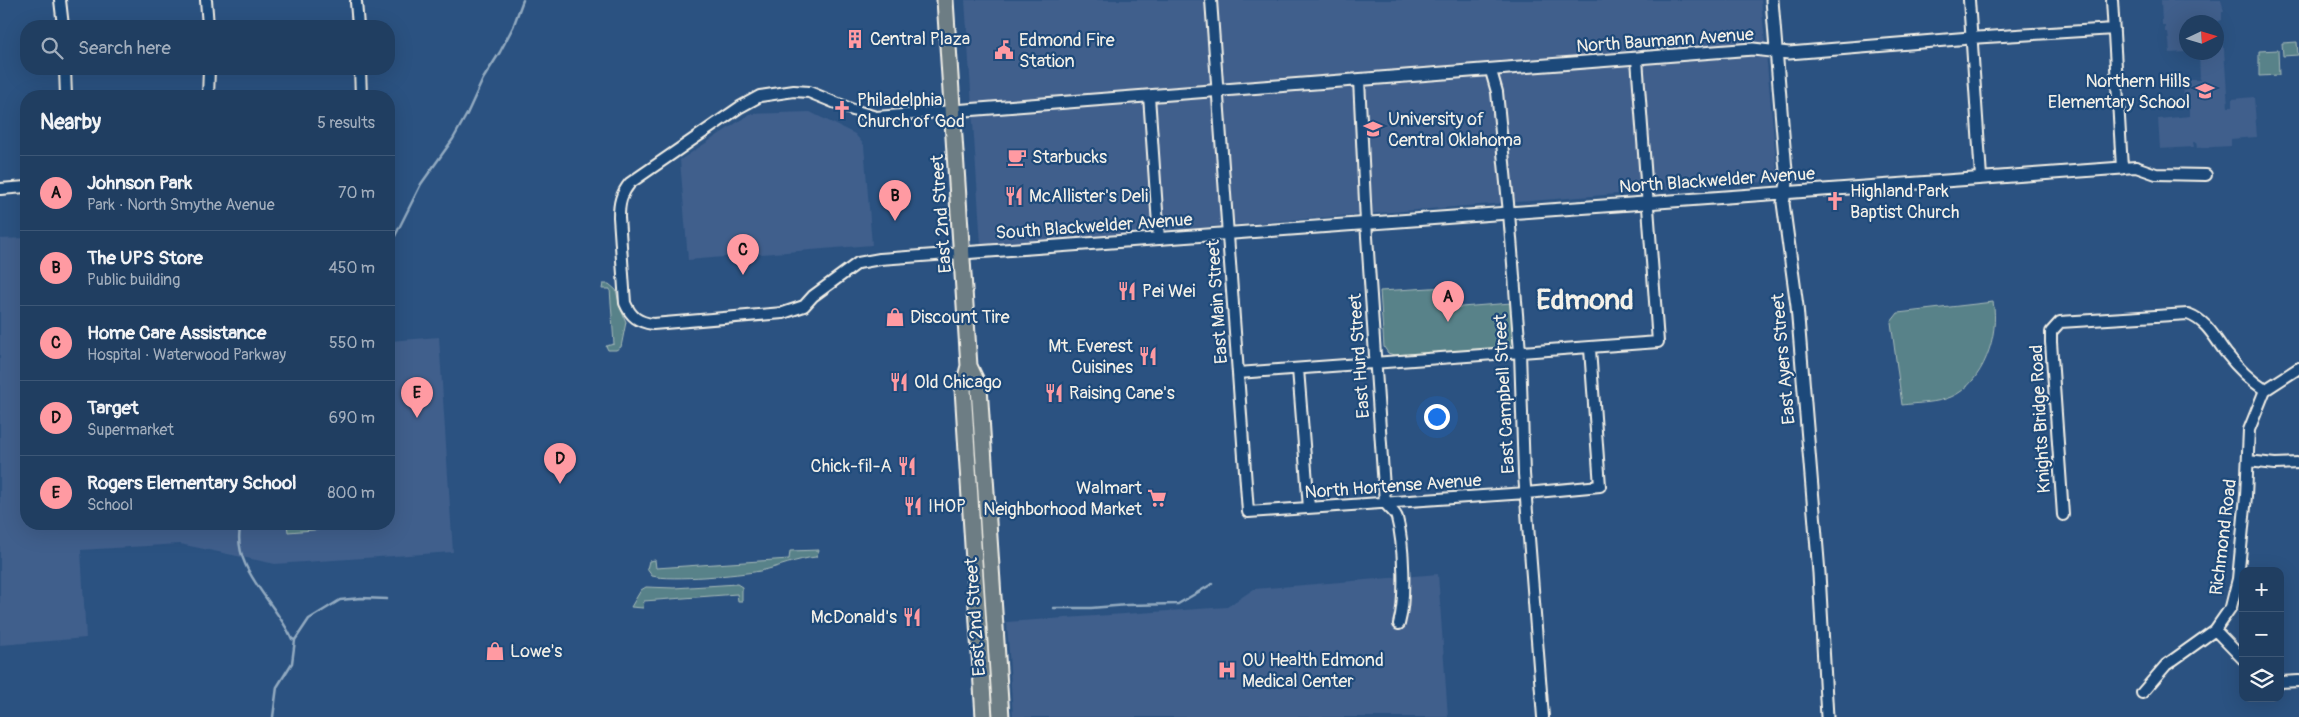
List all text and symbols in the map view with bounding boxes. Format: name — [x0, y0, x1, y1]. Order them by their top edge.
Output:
north arrow — [2179, 15, 2224, 60]
search box — [20, 20, 395, 75]
street label: North Baumann Avenue — [1575, 23, 1755, 58]
building icon: Central Plaza — [844, 28, 866, 50]
place label: Central Plaza — [870, 28, 970, 51]
place label: Edmond Fire Station — [1019, 29, 1115, 73]
icon: search — [38, 34, 66, 62]
text: Search here — [78, 36, 171, 60]
public building icon: Edmond Fire Station — [993, 39, 1015, 61]
place label: Northern Hills Elementary School — [2048, 70, 2190, 114]
school or university icon: Northern Hills Elementary School — [2194, 80, 2216, 102]
place label: Philadelphia Church of God — [857, 89, 965, 133]
church icon: Philadelphia Church of God — [831, 99, 853, 121]
place label: University of Central Oklahoma — [1388, 108, 1521, 152]
text: Nearby — [40, 109, 101, 136]
text: 5 results — [317, 113, 375, 133]
school or university icon: University of Central Oklahoma — [1362, 118, 1384, 140]
cafe icon: Starbucks — [1006, 146, 1028, 168]
place label: Starbucks — [1032, 146, 1107, 169]
street label: East 2nd Street — [926, 153, 957, 274]
street label: North Blackwelder Avenue — [1618, 162, 1816, 199]
text: Johnson Park — [87, 171, 192, 195]
pin: B — [879, 180, 911, 221]
place label: Highland Park Baptist Church — [1850, 180, 1959, 224]
text: A — [51, 183, 61, 203]
text: 70 m — [338, 183, 375, 203]
restaurant icon: McAllister's Deli — [1003, 185, 1025, 207]
place label: McAllister's Deli — [1029, 185, 1148, 208]
church icon: Highland Park Baptist Church — [1824, 190, 1846, 212]
text: Park · North Smythe Avenue — [87, 195, 275, 215]
street label: South Blackwelder Avenue — [995, 208, 1193, 245]
pin: C — [727, 234, 759, 275]
street label: East Main Street — [1202, 238, 1233, 365]
text: The UPS Store — [87, 246, 203, 270]
text: B — [51, 258, 61, 278]
text: 450 m — [328, 258, 375, 278]
text: Public building — [87, 270, 180, 290]
restaurant icon: Pei Wei — [1116, 280, 1138, 302]
place label: Pei Wei — [1142, 280, 1195, 303]
pin: A — [1432, 281, 1464, 322]
district label: Edmond — [1536, 283, 1634, 318]
street label: East Hurd Street — [1344, 292, 1375, 419]
street label: East Ayers Street — [1766, 292, 1801, 425]
shop icon: Discount Tire — [884, 306, 906, 328]
place label: Discount Tire — [910, 306, 1010, 329]
street label: East Campbell Street — [1489, 313, 1520, 474]
text: Home Care Assistance — [87, 321, 266, 345]
text: C — [51, 333, 61, 353]
text: 550 m — [329, 333, 375, 353]
place label: Mt. Everest Cuisines — [1048, 335, 1134, 379]
street label: Knights Bridge Road — [2025, 344, 2056, 494]
text: Hospital · Waterwood Parkway — [87, 345, 286, 365]
restaurant icon: Mt. Everest Cuisines — [1137, 345, 1159, 367]
restaurant icon: Old Chicago — [888, 371, 910, 393]
place label: Old Chicago — [914, 371, 1002, 394]
pin: E — [401, 377, 433, 418]
restaurant icon: Raising Cane's — [1043, 382, 1065, 404]
place label: Raising Cane's — [1069, 382, 1175, 405]
text: Target — [87, 396, 139, 420]
your location — [1424, 404, 1450, 430]
text: D — [51, 408, 61, 428]
text: 690 m — [329, 408, 375, 428]
text: Supermarket — [87, 420, 174, 440]
pin: D — [544, 443, 576, 484]
place label: Chick-fil-A — [811, 455, 892, 478]
restaurant icon: Chick-fil-A — [896, 455, 918, 477]
street label: North Hortense Avenue — [1304, 469, 1482, 504]
text: Rogers Elementary School — [87, 471, 297, 495]
place label: Walmart Neighborhood Market — [983, 477, 1143, 521]
street label: Richmond Road — [2205, 478, 2242, 596]
text: E — [52, 483, 60, 503]
text: 800 m — [327, 483, 375, 503]
supermarket icon: Walmart Neighborhood Market — [1146, 487, 1168, 509]
text: School — [87, 495, 133, 515]
restaurant icon: IHOP — [902, 495, 924, 517]
place label: IHOP — [928, 495, 966, 518]
street label: East 2nd Street — [960, 556, 991, 677]
map controls — [2239, 567, 2284, 702]
button: + — [2239, 567, 2284, 612]
place label: McDonald's — [811, 606, 897, 629]
restaurant icon: McDonald's — [901, 606, 923, 628]
button: − — [2239, 612, 2284, 657]
shop icon: Lowe's — [484, 640, 506, 662]
place label: Lowe's — [510, 640, 562, 663]
place label: OU Health Edmond Medical Center — [1242, 649, 1384, 693]
button: layers — [2239, 657, 2284, 702]
hospital icon: OU Health Edmond Medical Center — [1216, 659, 1238, 681]

